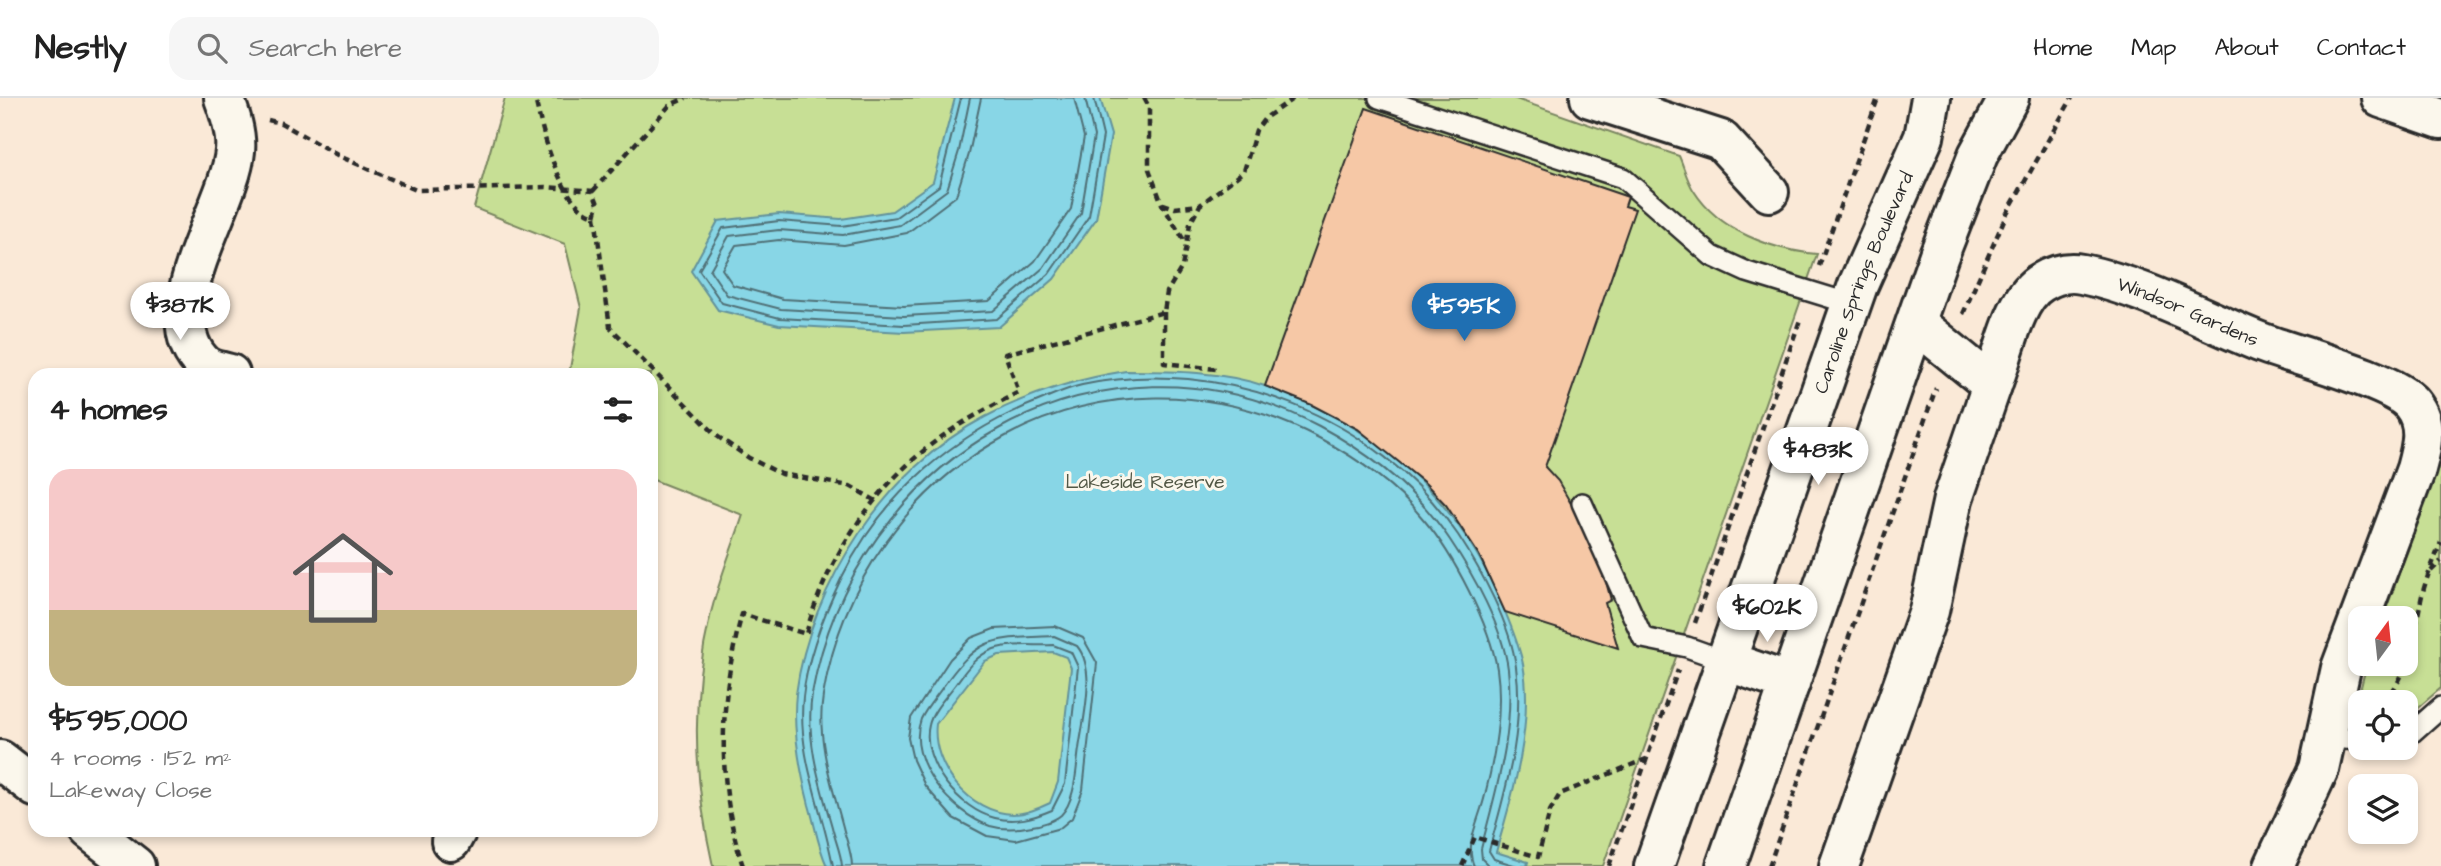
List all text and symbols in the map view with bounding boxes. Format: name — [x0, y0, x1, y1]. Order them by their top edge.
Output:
search box — [169, 17, 659, 80]
text: Nestly — [35, 25, 127, 71]
icon: search — [193, 29, 231, 67]
text: Search here — [249, 30, 402, 66]
text: Home — [2033, 31, 2093, 65]
text: Map — [2131, 31, 2176, 65]
text: About — [2214, 31, 2279, 65]
text: Contact — [2317, 31, 2406, 65]
street label: Caroline Springs Boulevard — [1807, 167, 1920, 397]
street label: Windsor Gardens — [2114, 271, 2262, 353]
pin: $387K — [131, 282, 229, 342]
pin: $595K — [1415, 284, 1513, 343]
text: $387K — [146, 289, 214, 321]
text: $595K — [1428, 290, 1500, 322]
text: 4 homes — [49, 389, 168, 431]
icon: filters — [599, 391, 637, 429]
pin: $483K — [1769, 428, 1867, 487]
text: $483K — [1784, 434, 1853, 466]
park label: Lakeside Reserve — [1065, 469, 1225, 496]
icon: home — [280, 515, 406, 641]
pin: $602K — [1718, 584, 1816, 644]
text: $602K — [1733, 591, 1801, 623]
north arrow — [2348, 606, 2418, 676]
map controls — [2348, 606, 2418, 844]
button: locate — [2348, 690, 2418, 760]
text: $595,000 — [49, 700, 187, 742]
text: 4 rooms · 152 m² — [49, 742, 232, 774]
text: Lakeway Close — [49, 774, 212, 806]
button: layers — [2348, 774, 2418, 844]

